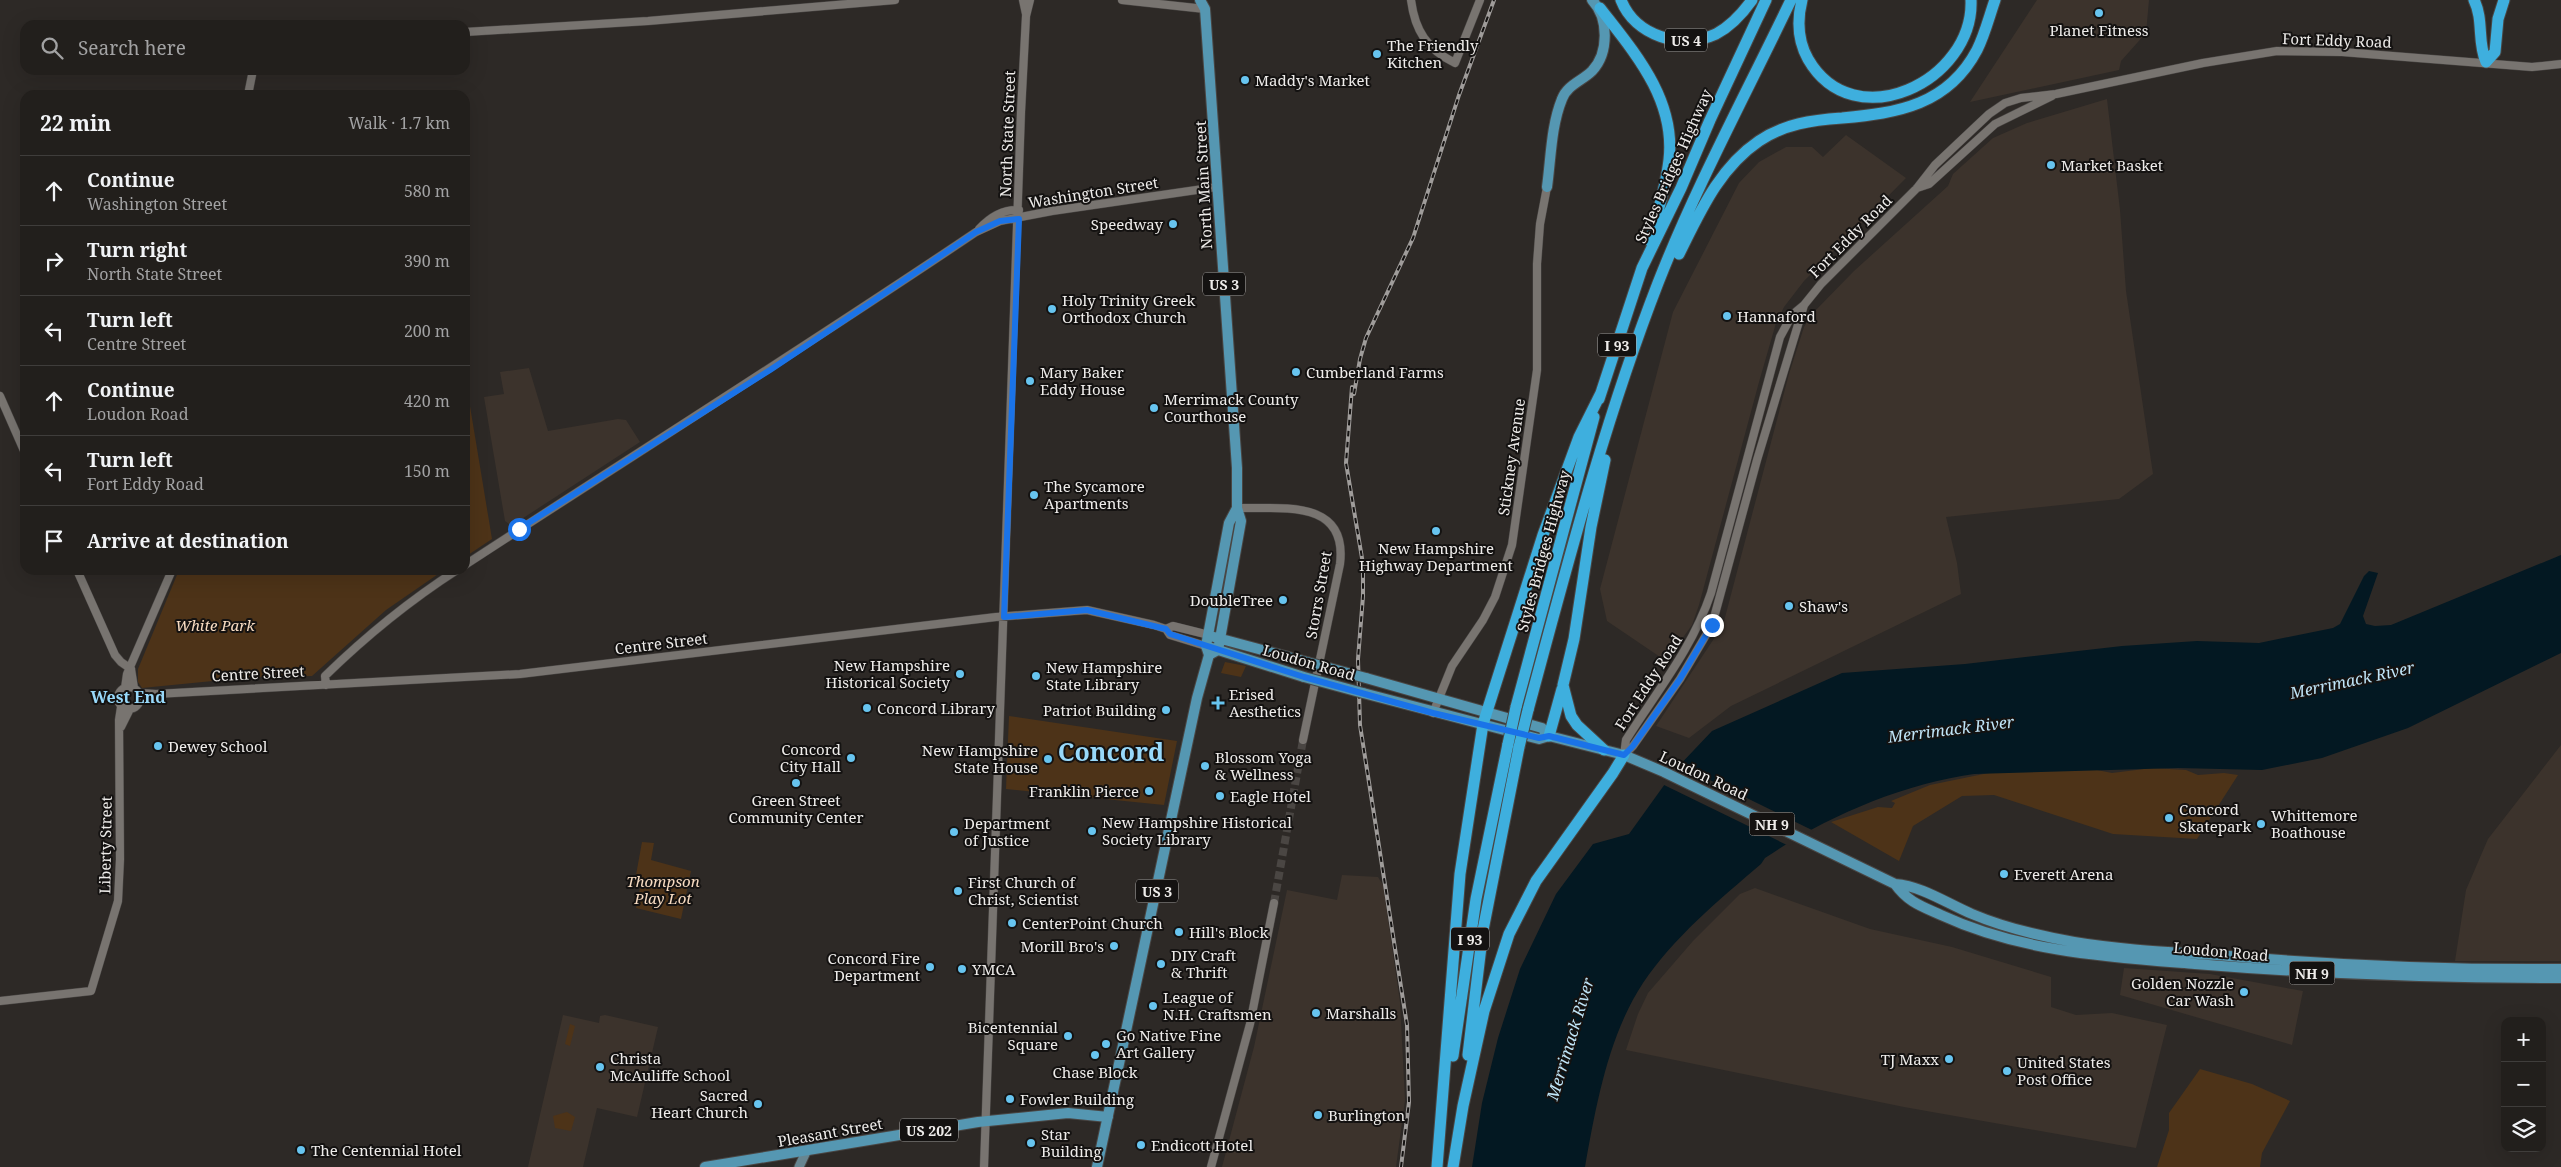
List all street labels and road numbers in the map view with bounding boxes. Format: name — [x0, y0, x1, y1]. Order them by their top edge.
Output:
road number: US 4 — [1665, 28, 1707, 52]
street label: Fort Eddy Road — [2282, 28, 2392, 52]
street label: North State Street — [995, 70, 1019, 198]
street label: Styles Bridges Highway — [1630, 85, 1716, 246]
street label: North Main Street — [1190, 120, 1216, 250]
street label: Washington Street — [1027, 172, 1159, 212]
street label: Fort Eddy Road — [1804, 190, 1896, 282]
road number: US 3 — [1203, 272, 1245, 296]
road number: I 93 — [1598, 334, 1636, 356]
street label: Stickney Avenue — [1493, 397, 1529, 517]
street label: Styles Bridges Highway — [1512, 467, 1574, 634]
street label: Storrs Street — [1300, 550, 1336, 640]
street label: Centre Street — [614, 627, 708, 659]
street label: Fort Eddy Road — [1610, 631, 1686, 733]
street label: Loudon Road — [1261, 639, 1357, 685]
street label: Centre Street — [211, 661, 305, 685]
street label: Loudon Road — [1657, 746, 1751, 804]
street label: Liberty Street — [94, 796, 116, 894]
road number: NH 9 — [1750, 812, 1794, 836]
road number: US 3 — [1136, 879, 1178, 902]
road number: I 93 — [1451, 928, 1489, 951]
street label: Loudon Road — [2173, 937, 2269, 965]
road number: NH 9 — [2290, 961, 2334, 984]
street label: Pleasant Street — [776, 1113, 884, 1151]
road number: US 202 — [900, 1118, 958, 1142]

